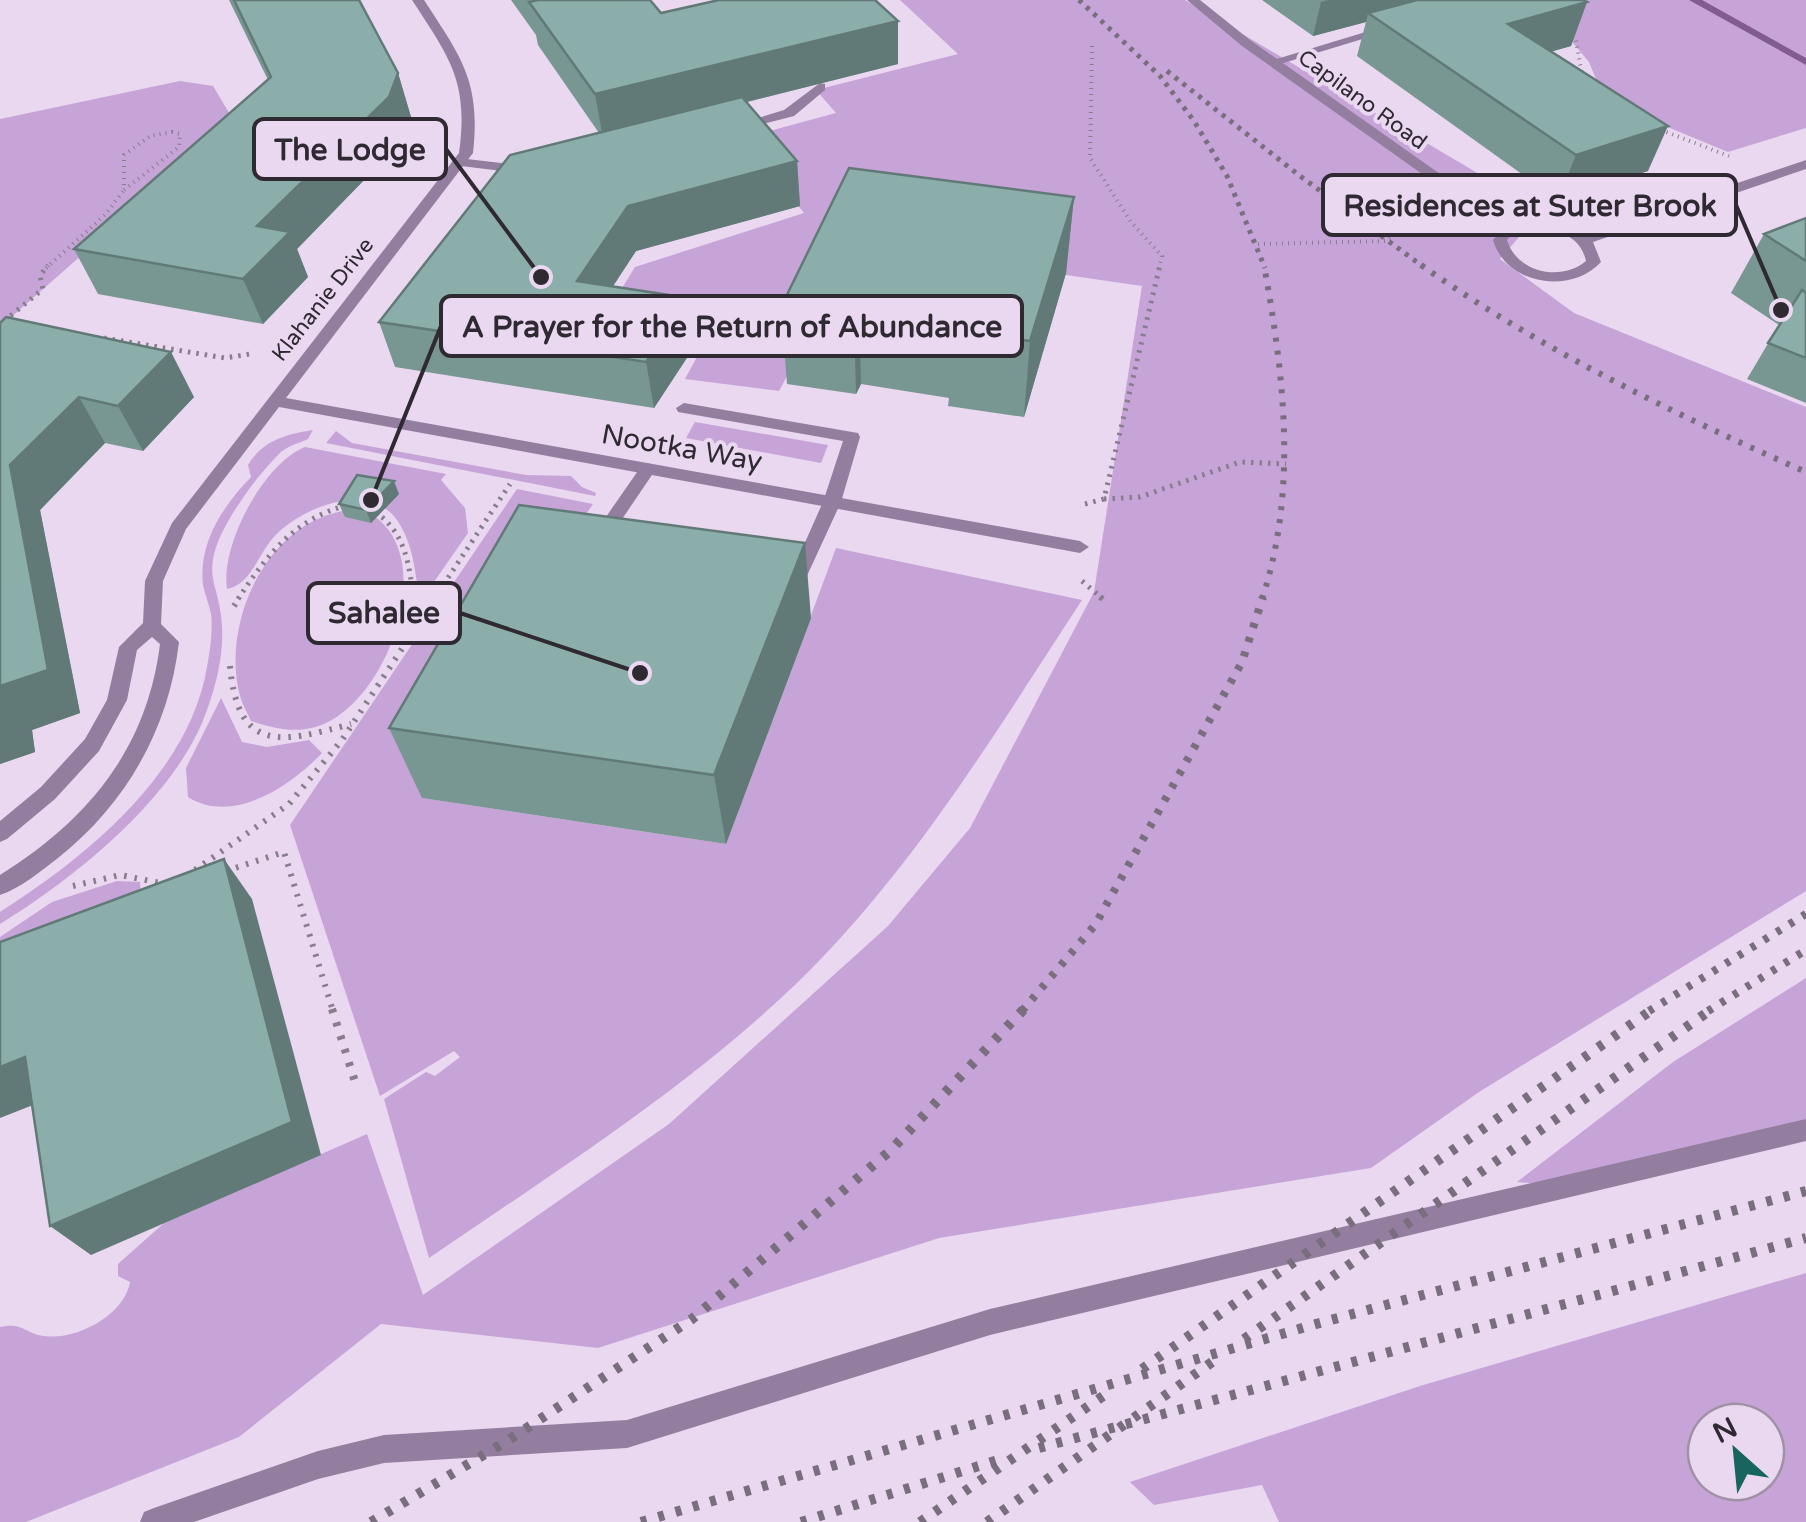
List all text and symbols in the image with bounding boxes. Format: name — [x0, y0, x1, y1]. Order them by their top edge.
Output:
street label: Capilano Road — [1293, 44, 1432, 155]
callout: The Lodge — [254, 119, 446, 179]
text: The Lodge — [273, 132, 426, 169]
callout: Residences at Suter Brook — [1323, 175, 1736, 235]
text: Residences at Suter Brook — [1343, 188, 1717, 225]
street label: Klahanie Drive — [266, 233, 379, 367]
callout: A Prayer for the Return of Abundance — [441, 296, 1022, 356]
text: A Prayer for the Return of Abundance — [462, 309, 1002, 346]
street label: Nootka Way — [599, 417, 765, 479]
callout: Sahalee — [308, 583, 460, 643]
text: Sahalee — [328, 595, 440, 632]
north arrow — [1686, 1402, 1786, 1502]
text: N — [1707, 1410, 1743, 1451]

